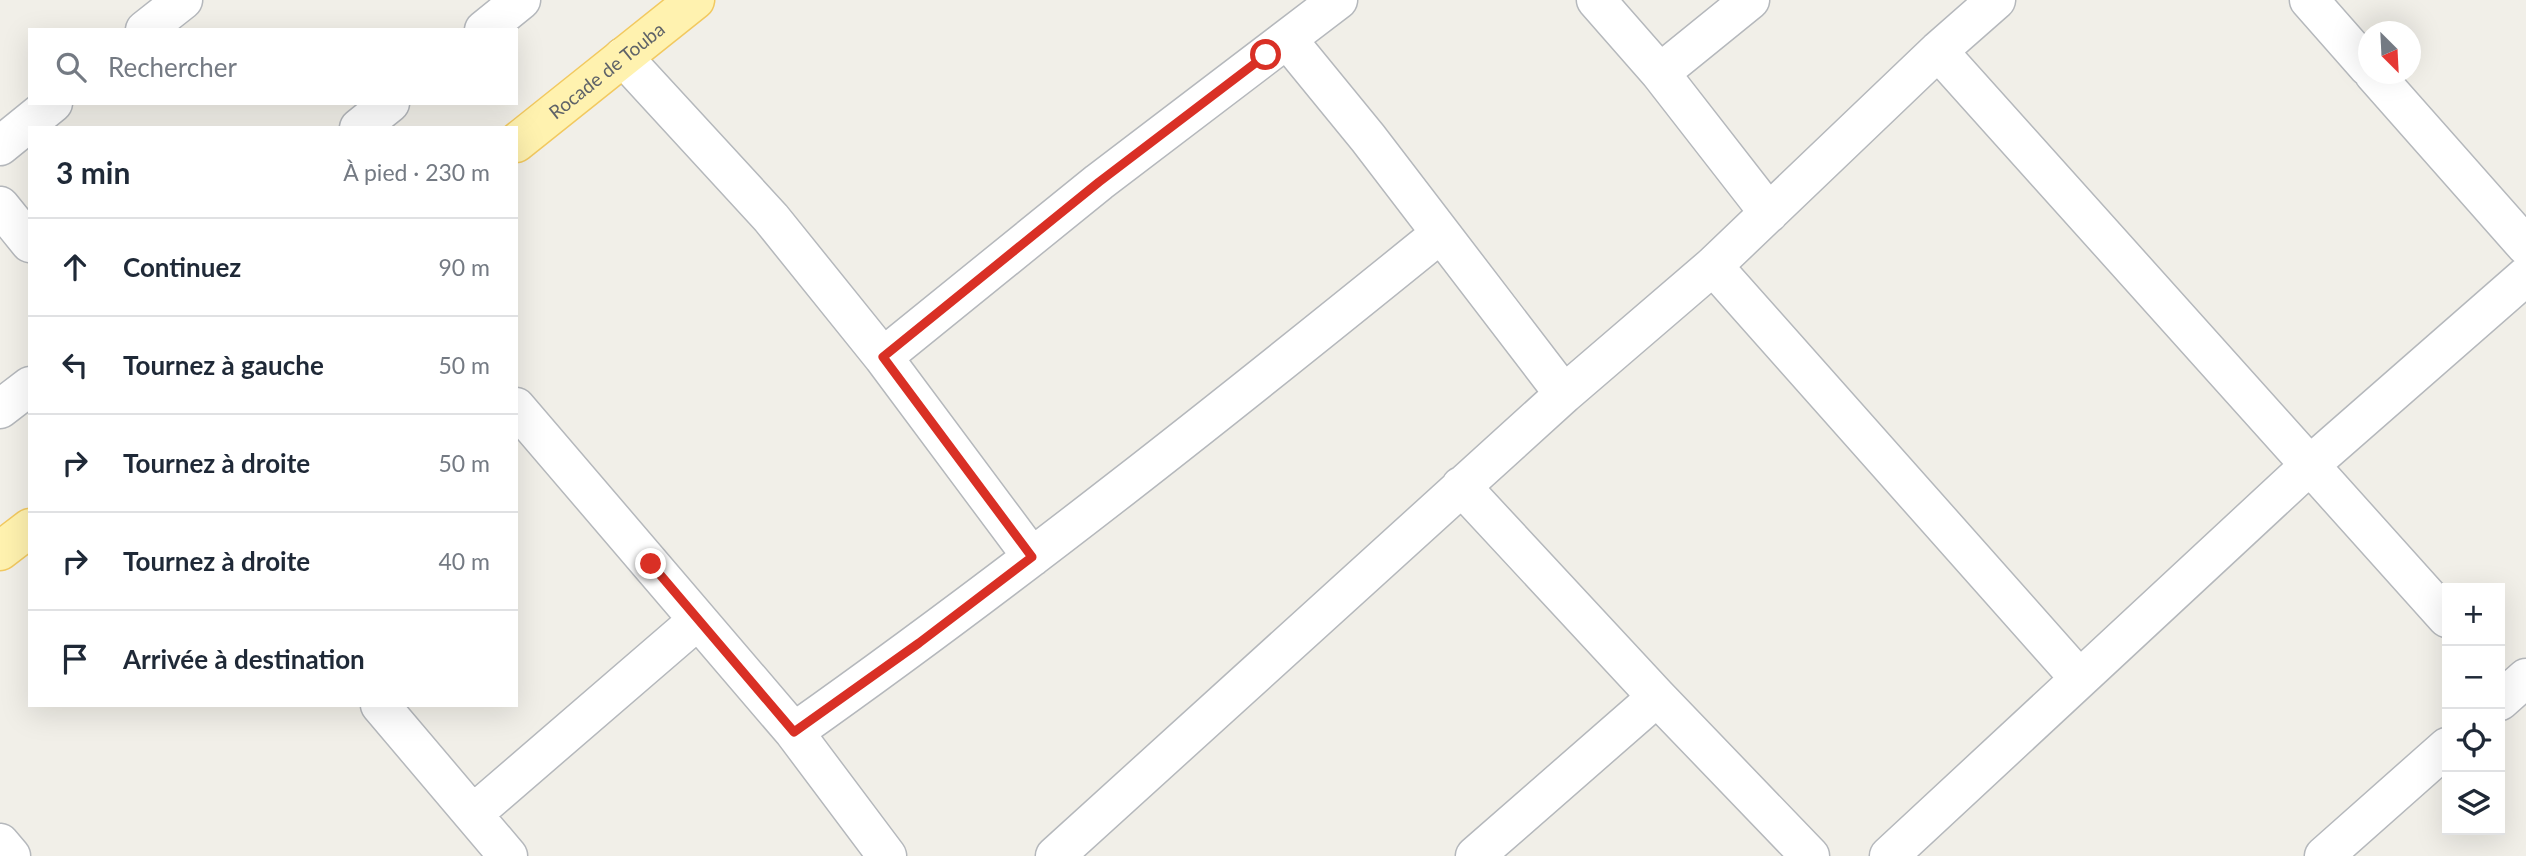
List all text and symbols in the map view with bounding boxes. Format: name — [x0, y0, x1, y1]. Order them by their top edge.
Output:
street label: Rocade de Touba — [544, 17, 669, 123]
north arrow — [2358, 21, 2421, 84]
search box — [28, 28, 518, 105]
route start — [1250, 39, 1281, 70]
icon: search — [52, 48, 90, 86]
text: Rechercher — [108, 51, 237, 83]
text: 3 min — [56, 154, 130, 190]
text: À pied · 230 m — [343, 158, 490, 186]
icon: ahead — [56, 248, 94, 286]
text: Continuez — [123, 251, 241, 283]
text: 90 m — [439, 253, 490, 281]
icon: left — [56, 346, 94, 384]
text: Tournez à gauche — [123, 349, 324, 381]
text: 50 m — [439, 351, 490, 379]
icon: right — [56, 444, 94, 482]
text: Tournez à droite — [123, 447, 310, 479]
text: 50 m — [439, 449, 490, 477]
icon: right — [56, 542, 94, 580]
text: Tournez à droite — [123, 545, 310, 577]
text: 40 m — [439, 547, 490, 575]
route end — [635, 548, 666, 579]
map controls — [2442, 583, 2505, 835]
button: + — [2442, 583, 2505, 646]
icon: arrive — [56, 640, 94, 678]
text: Arrivée à destination — [123, 643, 365, 675]
button: − — [2442, 646, 2505, 709]
button: locate — [2442, 709, 2505, 772]
button: layers — [2442, 772, 2505, 835]

